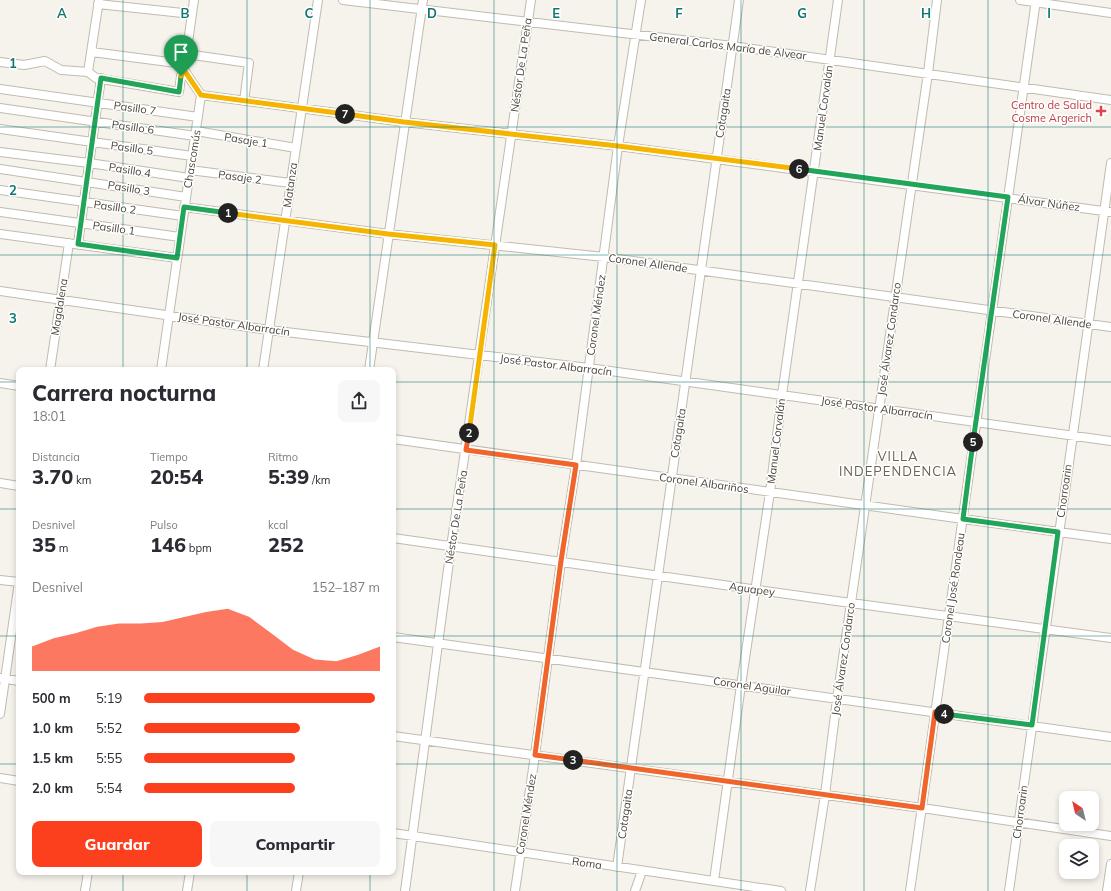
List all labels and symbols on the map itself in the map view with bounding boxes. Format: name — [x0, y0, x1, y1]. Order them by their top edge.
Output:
text: A — [57, 5, 67, 21]
text: B — [181, 5, 190, 21]
text: C — [305, 5, 314, 21]
text: D — [427, 5, 437, 21]
text: E — [552, 5, 560, 21]
text: F — [675, 5, 683, 21]
text: G — [797, 5, 807, 21]
text: H — [921, 5, 931, 21]
text: I — [1047, 5, 1051, 21]
street label: Néstor De La Peña — [507, 17, 535, 113]
street label: General Carlos María de Alvear — [649, 29, 807, 63]
pin — [164, 35, 198, 76]
text: 1 — [9, 55, 17, 71]
street label: Manuel Corvalán — [810, 64, 836, 152]
street label: Cotagaita — [712, 87, 734, 139]
street label: Pasillo 7 — [113, 98, 157, 118]
place label: Centro de Salud Cosme Argerich — [1011, 98, 1092, 125]
pin: 7 — [335, 104, 355, 124]
marker: Centro de Salud Cosme Argerich — [1095, 105, 1107, 117]
street label: Pasillo 6 — [111, 117, 155, 137]
street label: Chascomús — [180, 129, 204, 189]
street label: Pasaje 1 — [223, 130, 269, 150]
street label: Pasillo 5 — [110, 138, 154, 158]
pin: 6 — [789, 159, 809, 179]
street label: Pasillo 4 — [108, 160, 153, 180]
street label: Matanza — [280, 162, 300, 208]
street label: Pasaje 2 — [217, 167, 263, 187]
street label: Pasillo 3 — [107, 178, 151, 198]
text: 2 — [9, 182, 17, 198]
street label: Álvar Núñez — [1017, 192, 1081, 214]
street label: Pasillo 2 — [93, 197, 137, 217]
pin: 1 — [218, 203, 238, 223]
street label: Pasillo 1 — [92, 218, 136, 238]
street label: Coronel Allende — [607, 251, 689, 275]
street label: Coronel Méndez — [583, 273, 609, 356]
street label: Magdalena — [48, 277, 70, 337]
street label: José Álvarez Condarco — [874, 281, 904, 397]
street label: Coronel Allende — [1011, 307, 1093, 331]
street label: José Pastor Albarracín — [177, 309, 291, 339]
text: 3 — [9, 310, 17, 326]
street label: José Pastor Albarracín — [499, 351, 613, 379]
street label: José Pastor Albarracín — [820, 393, 934, 423]
street label: Manuel Corvalán — [764, 397, 788, 485]
street label: Cotagaita — [667, 407, 689, 459]
pin: 2 — [459, 423, 479, 443]
pin: 5 — [963, 432, 983, 452]
district label: VILLA INDEPENDENCIA — [839, 448, 957, 479]
street label: Chorroarin — [1053, 463, 1075, 519]
street label: Néstor De La Peña — [442, 469, 470, 565]
street label: Coronel Albariños — [658, 470, 750, 496]
street label: Coronel José Rondeau — [938, 532, 968, 644]
street label: Aguapey — [728, 579, 776, 599]
street label: José Álvarez Condarco — [828, 601, 858, 717]
street label: Coronel Aguilar — [712, 674, 792, 698]
pin: 4 — [934, 704, 954, 724]
pin: 3 — [563, 750, 583, 770]
street label: Coronel Méndez — [513, 772, 539, 855]
street label: Chorroarin — [1009, 784, 1031, 840]
street label: Cotagaita — [615, 788, 635, 840]
north arrow — [1059, 791, 1099, 831]
street label: Roma — [571, 854, 603, 872]

